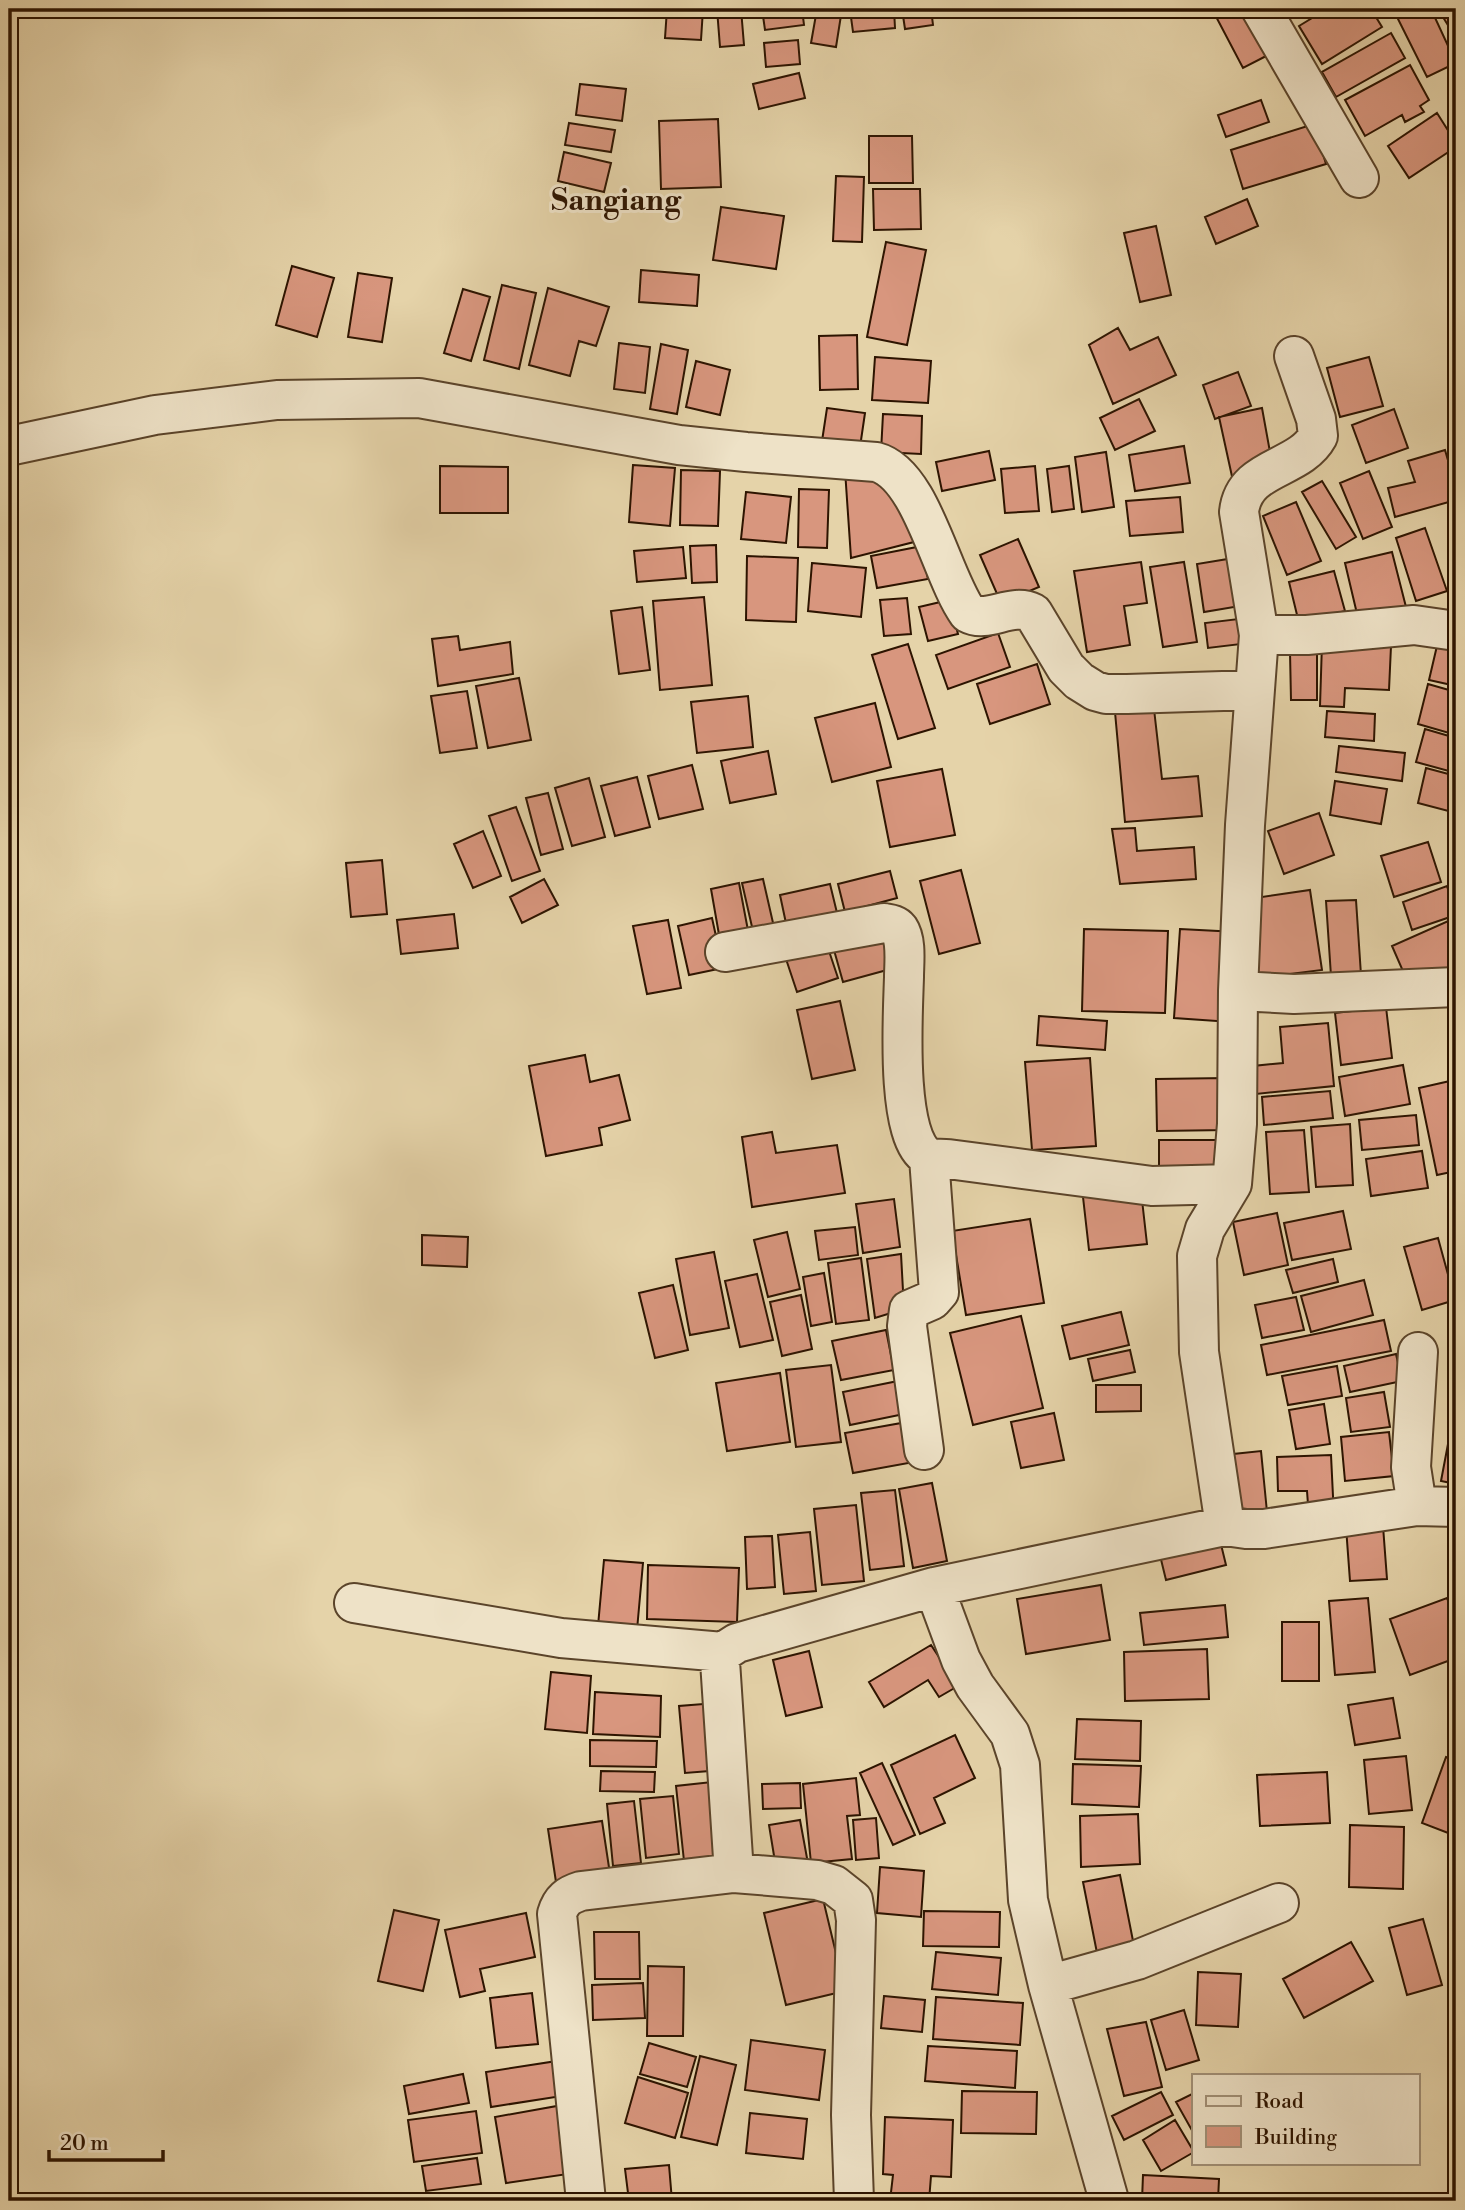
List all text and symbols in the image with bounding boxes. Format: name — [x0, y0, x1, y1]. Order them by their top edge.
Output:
district label: Sangiang — [551, 182, 682, 220]
legend — [1192, 2074, 1420, 2164]
text: Road — [1255, 2089, 1304, 2115]
scale bar — [49, 2119, 163, 2163]
text: Building — [1254, 2125, 1337, 2151]
text: 20 m — [60, 2131, 109, 2157]

